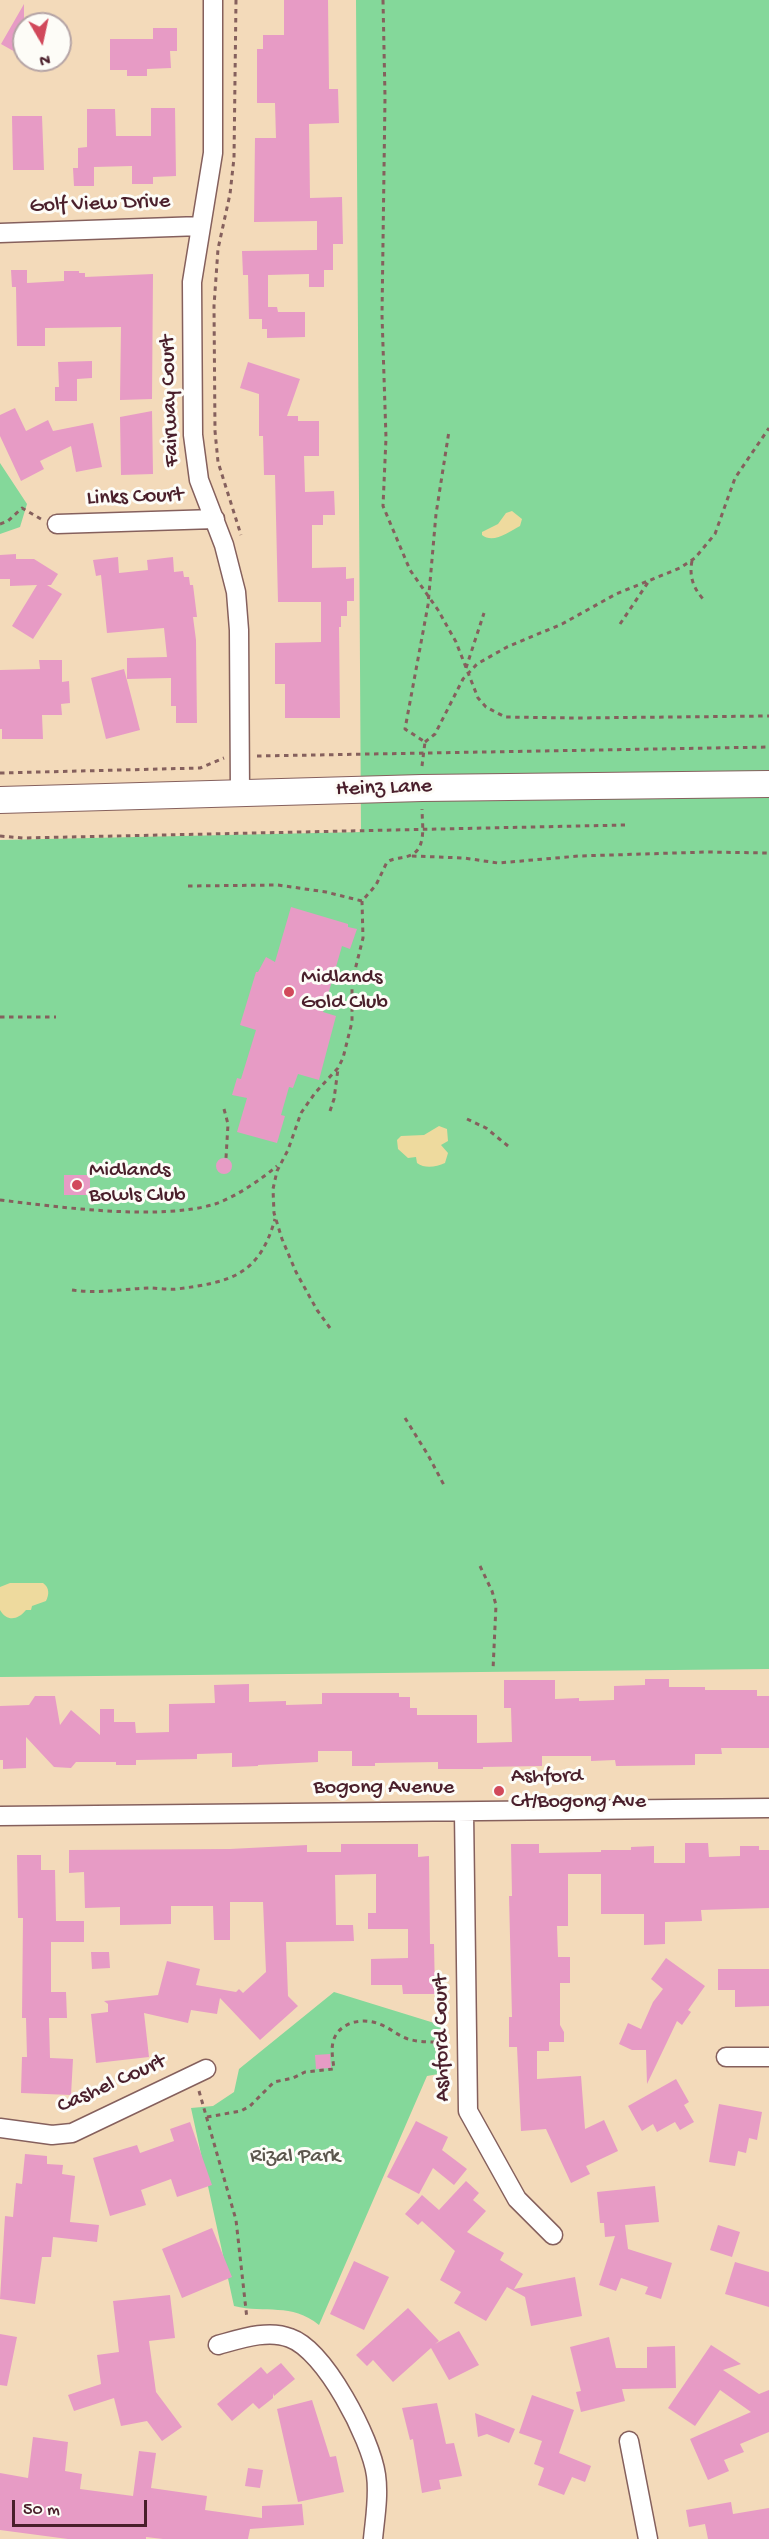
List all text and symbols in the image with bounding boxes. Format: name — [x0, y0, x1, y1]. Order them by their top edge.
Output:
north arrow — [12, 12, 72, 72]
text: N — [38, 48, 51, 68]
street label: Golf View Drive — [29, 189, 171, 221]
street label: Fairway Court — [156, 335, 186, 467]
street label: Links Court — [86, 483, 184, 513]
street label: Heinz Lane — [336, 774, 432, 804]
place label: Midlands Gold Club — [301, 966, 388, 1017]
marker: Midlands Gold Club — [282, 985, 296, 999]
place label: Midlands Bowls Club — [89, 1159, 186, 1210]
marker: Midlands Bowls Club — [70, 1178, 84, 1192]
place label: Ashford Ct/Bogong Ave — [511, 1765, 646, 1816]
street label: Bogong Avenue — [314, 1776, 454, 1802]
marker: Ashford Ct/Bogong Ave — [492, 1784, 506, 1798]
street label: Ashford Court — [429, 1974, 457, 2102]
street label: Cashel Court — [54, 2049, 170, 2121]
park label: Rizal Park — [250, 2145, 340, 2171]
scale bar — [15, 2488, 150, 2526]
text: 50 m — [23, 2500, 60, 2521]

